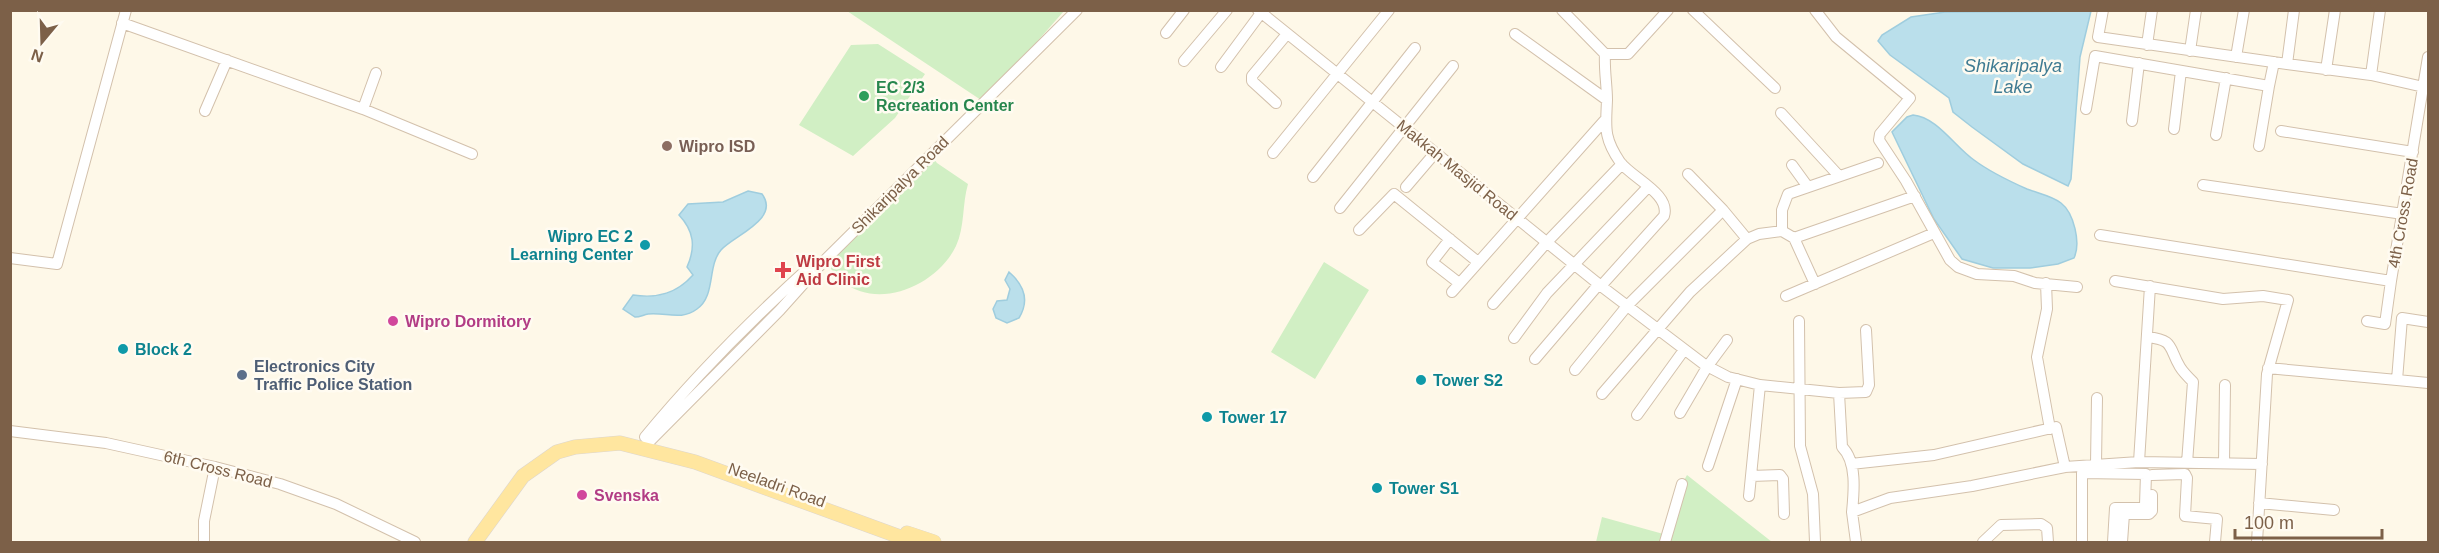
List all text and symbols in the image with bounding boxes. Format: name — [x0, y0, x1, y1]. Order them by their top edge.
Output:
north arrow — [12, 12, 72, 72]
text: N — [29, 46, 46, 66]
water label: Shikaripalya Lake — [1964, 56, 2062, 97]
place label: EC 2/3 Recreation Center — [876, 79, 1014, 114]
marker: EC 2/3 Recreation Center — [857, 89, 871, 103]
street label: Makkah Masjid Road — [1394, 116, 1520, 224]
street label: Shikaripalya Road — [848, 133, 952, 237]
place label: Wipro ISD — [679, 138, 755, 155]
marker: Wipro ISD — [660, 139, 674, 153]
street label: 4th Cross Road — [2385, 157, 2421, 269]
place label: Wipro EC 2 Learning Center — [510, 228, 633, 263]
marker: Wipro EC 2 Learning Center — [638, 238, 652, 252]
place label: Wipro First Aid Clinic — [796, 253, 881, 288]
marker: Wipro First Aid Clinic — [774, 261, 792, 279]
place label: Wipro Dormitory — [405, 313, 531, 330]
marker: Wipro Dormitory — [386, 314, 400, 328]
place label: Block 2 — [135, 341, 192, 358]
marker: Block 2 — [116, 342, 130, 356]
place label: Electronics City Traffic Police Station — [254, 358, 412, 393]
marker: Electronics City Traffic Police Station — [235, 368, 249, 382]
place label: Tower S2 — [1433, 372, 1503, 389]
marker: Tower S2 — [1414, 373, 1428, 387]
place label: Tower 17 — [1219, 409, 1287, 426]
marker: Tower 17 — [1200, 410, 1214, 424]
street label: 6th Cross Road — [162, 447, 274, 491]
street label: Neeladri Road — [726, 460, 828, 510]
place label: Tower S1 — [1389, 480, 1459, 497]
marker: Tower S1 — [1370, 481, 1384, 495]
place label: Svenska — [594, 487, 659, 504]
marker: Svenska — [575, 488, 589, 502]
scale bar — [2235, 502, 2382, 540]
text: 100 m — [2244, 513, 2294, 533]

